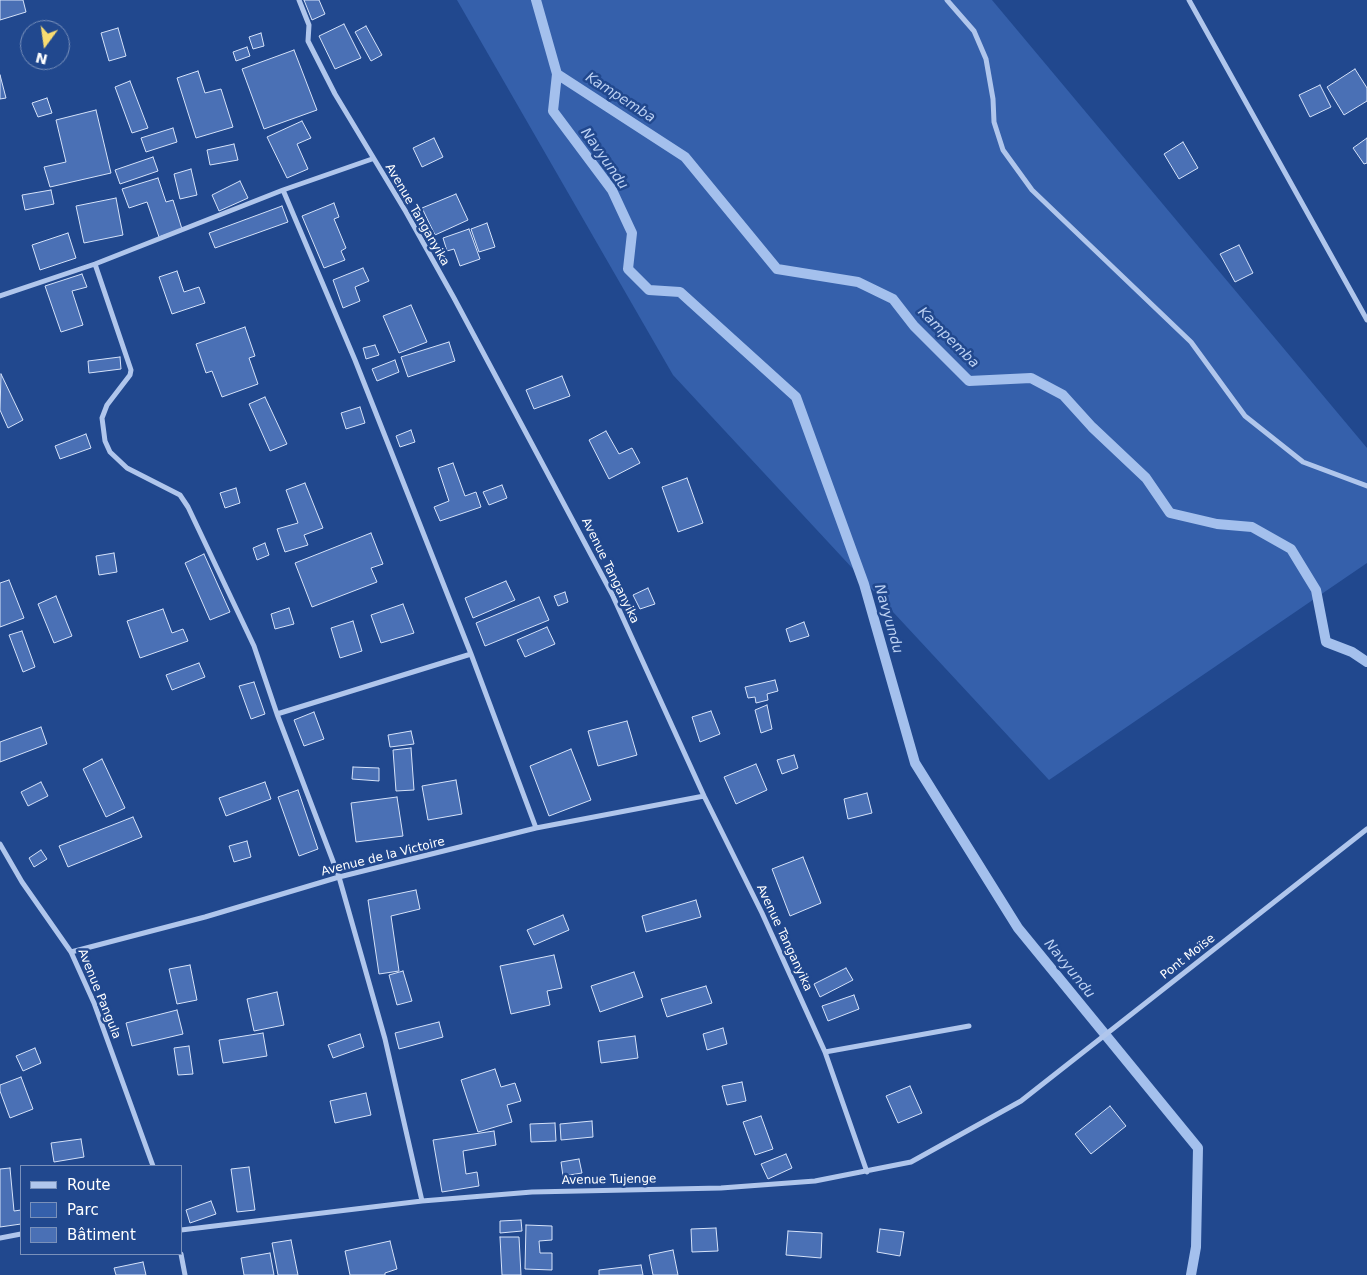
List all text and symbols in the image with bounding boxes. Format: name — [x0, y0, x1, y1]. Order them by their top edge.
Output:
north arrow — [20, 20, 70, 70]
text: N — [34, 49, 49, 68]
water label: Kampemba — [582, 69, 658, 127]
water label: Navyundu — [577, 125, 631, 193]
street label: Avenue Tanganyika — [382, 161, 452, 269]
water label: Kampemba — [914, 304, 982, 372]
street label: Avenue Tanganyika — [578, 516, 642, 626]
water label: Navyundu — [870, 582, 906, 656]
street label: Avenue de la Victoire — [320, 835, 446, 879]
street label: Avenue Tanganyika — [753, 882, 815, 994]
street label: Pont Moïse — [1158, 931, 1218, 983]
water label: Navyundu — [1040, 936, 1098, 1002]
street label: Avenue Pangula — [74, 947, 124, 1041]
legend — [20, 1165, 182, 1255]
street label: Avenue Tujenge — [561, 1172, 657, 1188]
text: Route — [67, 1176, 111, 1194]
text: Parc — [67, 1201, 99, 1219]
text: Bâtiment — [67, 1226, 136, 1244]

